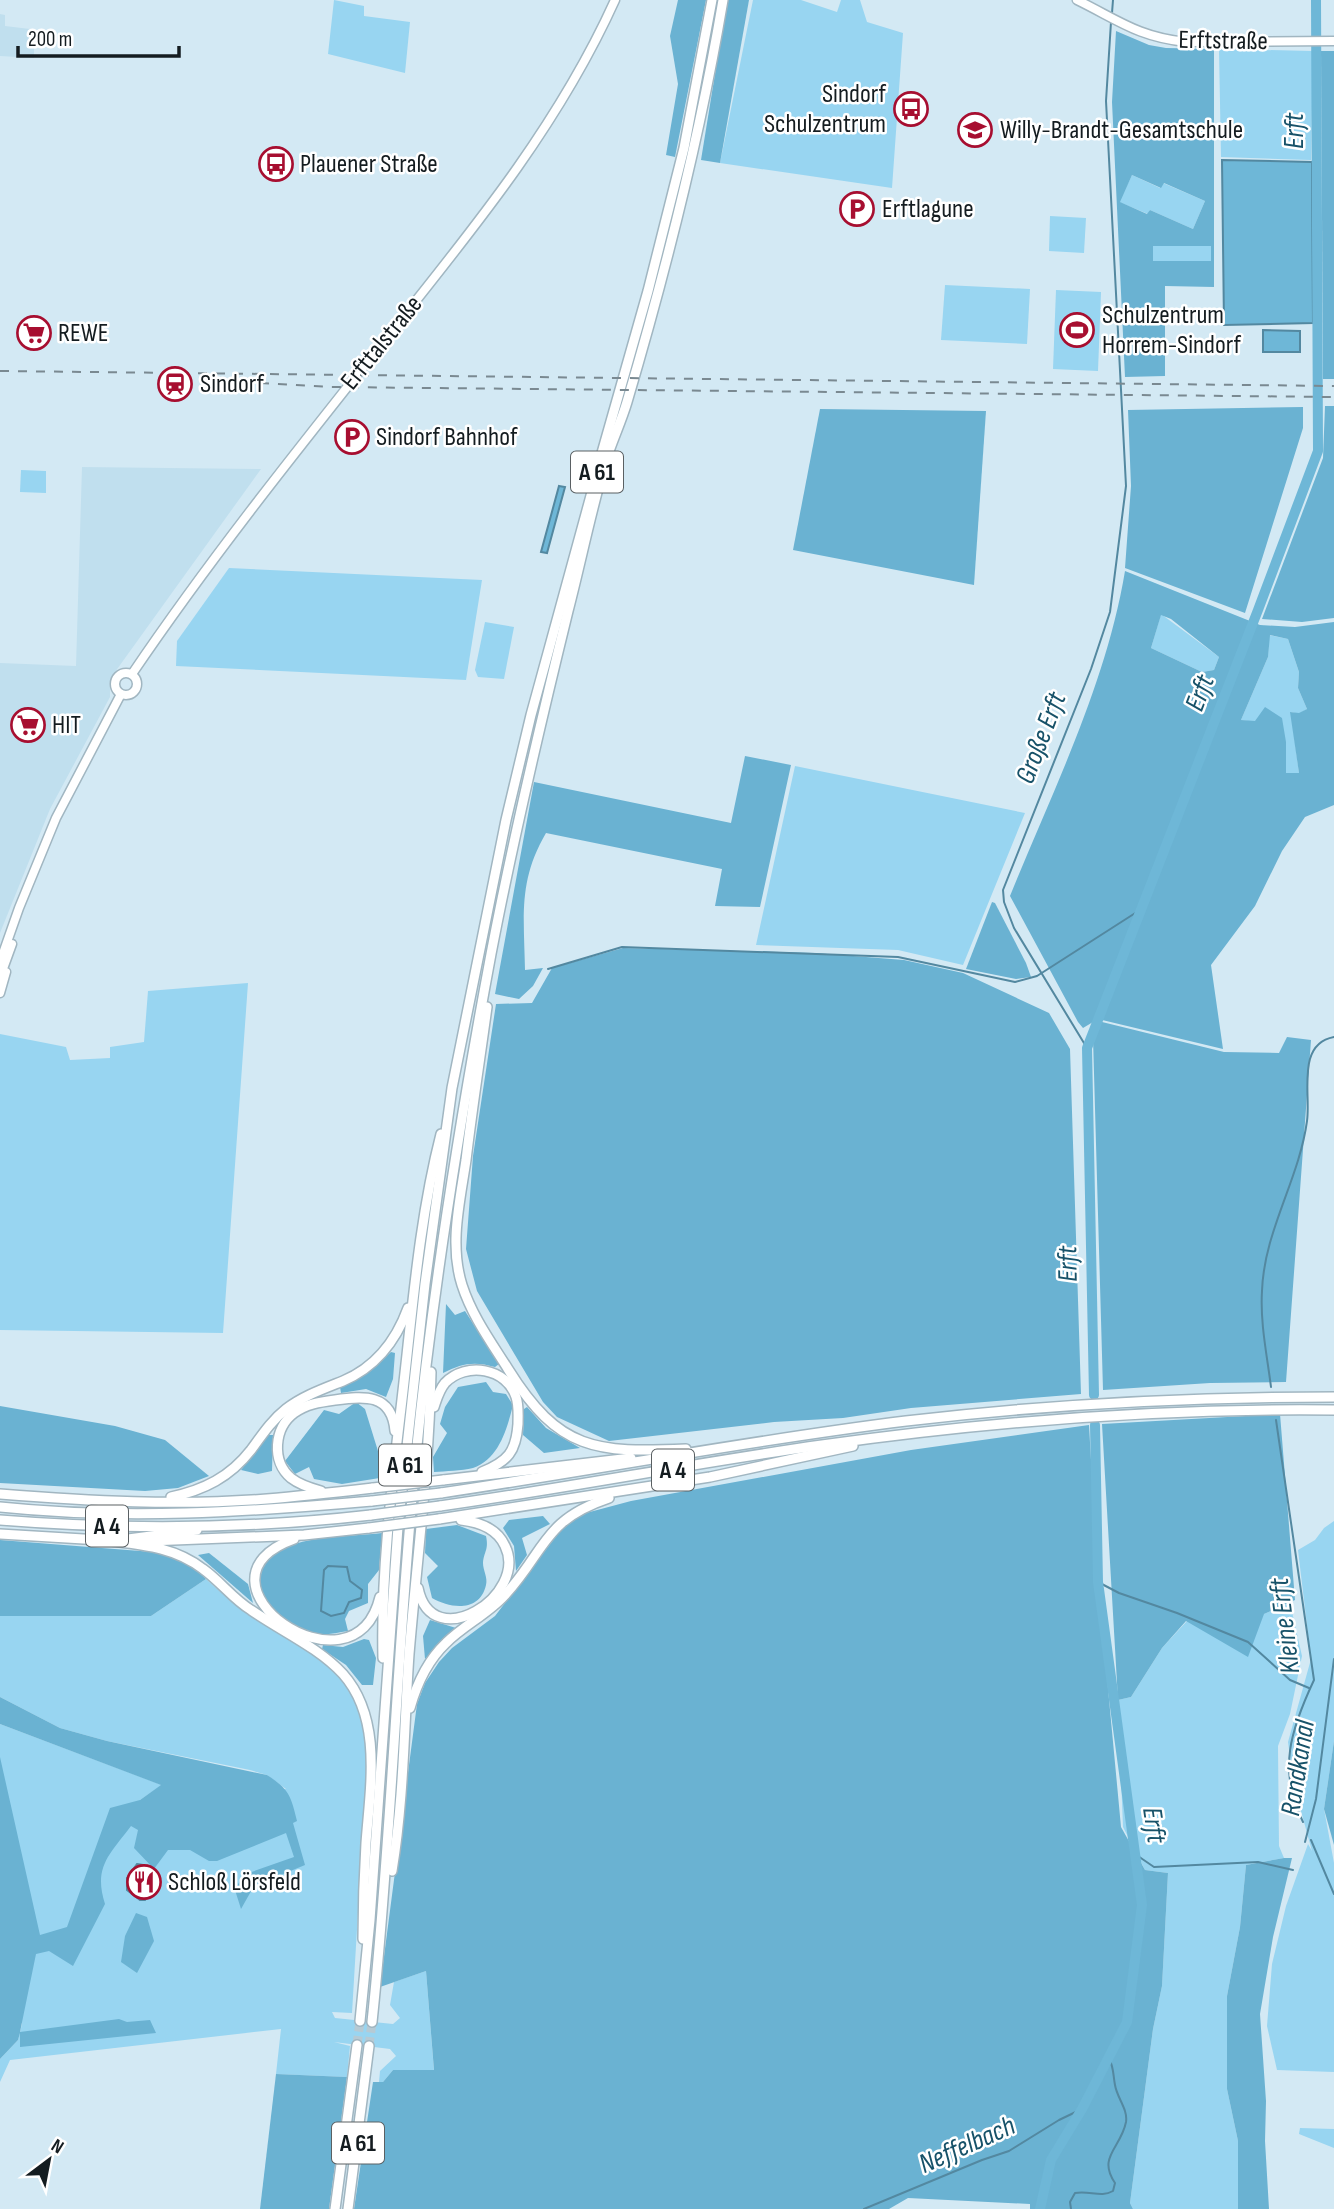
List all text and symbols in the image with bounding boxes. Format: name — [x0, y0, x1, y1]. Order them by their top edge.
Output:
scale bar — [18, 14, 178, 58]
street label: Erftstraße — [1178, 25, 1268, 57]
text: 200 m — [28, 27, 72, 52]
place label: Sindorf Schulzentrum — [764, 79, 886, 140]
bus stop icon: Sindorf Schulzentrum — [892, 90, 930, 128]
school or university icon: Willy-Brandt-Gesamtschule — [956, 111, 994, 149]
water label: Erft — [1278, 112, 1311, 149]
place label: Willy-Brandt-Gesamtschule — [1000, 115, 1243, 146]
bus stop icon: Plauener Straße — [257, 145, 295, 183]
place label: Plauener Straße — [300, 149, 438, 180]
parking icon: Erftlagune — [838, 190, 876, 228]
place label: Erftlagune — [882, 194, 974, 225]
street label: Erfttalstraße — [335, 290, 429, 396]
place label: Schulzentrum Horrem-Sindorf — [1102, 300, 1242, 361]
sports icon: Schulzentrum Horrem-Sindorf — [1058, 311, 1096, 349]
supermarket icon: REWE — [15, 314, 53, 352]
place label: REWE — [58, 318, 108, 349]
station icon: Sindorf — [156, 365, 194, 403]
place label: Sindorf — [200, 369, 265, 400]
parking icon: Sindorf Bahnhof — [333, 418, 371, 456]
place label: Sindorf Bahnhof — [376, 422, 518, 453]
road number: A 61 — [571, 452, 623, 492]
water label: Erft — [1178, 670, 1222, 716]
water label: Große Erft — [1009, 687, 1074, 788]
supermarket icon: HIT — [9, 706, 47, 744]
place label: HIT — [52, 710, 81, 741]
water label: Erft — [1051, 1245, 1085, 1282]
road number: A 61 — [379, 1444, 431, 1485]
road number: A 4 — [652, 1450, 694, 1490]
road number: A 4 — [86, 1506, 128, 1546]
water label: Kleine Erft — [1263, 1576, 1307, 1676]
water label: Randkanal — [1274, 1717, 1322, 1818]
water label: Erft — [1135, 1805, 1173, 1846]
restaurant icon: Schloß Lörsfeld — [125, 1863, 163, 1901]
place label: Schloß Lörsfeld — [168, 1867, 301, 1898]
water label: Neffelbach — [914, 2109, 1020, 2181]
road number: A 61 — [332, 2122, 384, 2164]
north arrow — [14, 2125, 84, 2195]
text: N — [47, 2134, 68, 2159]

